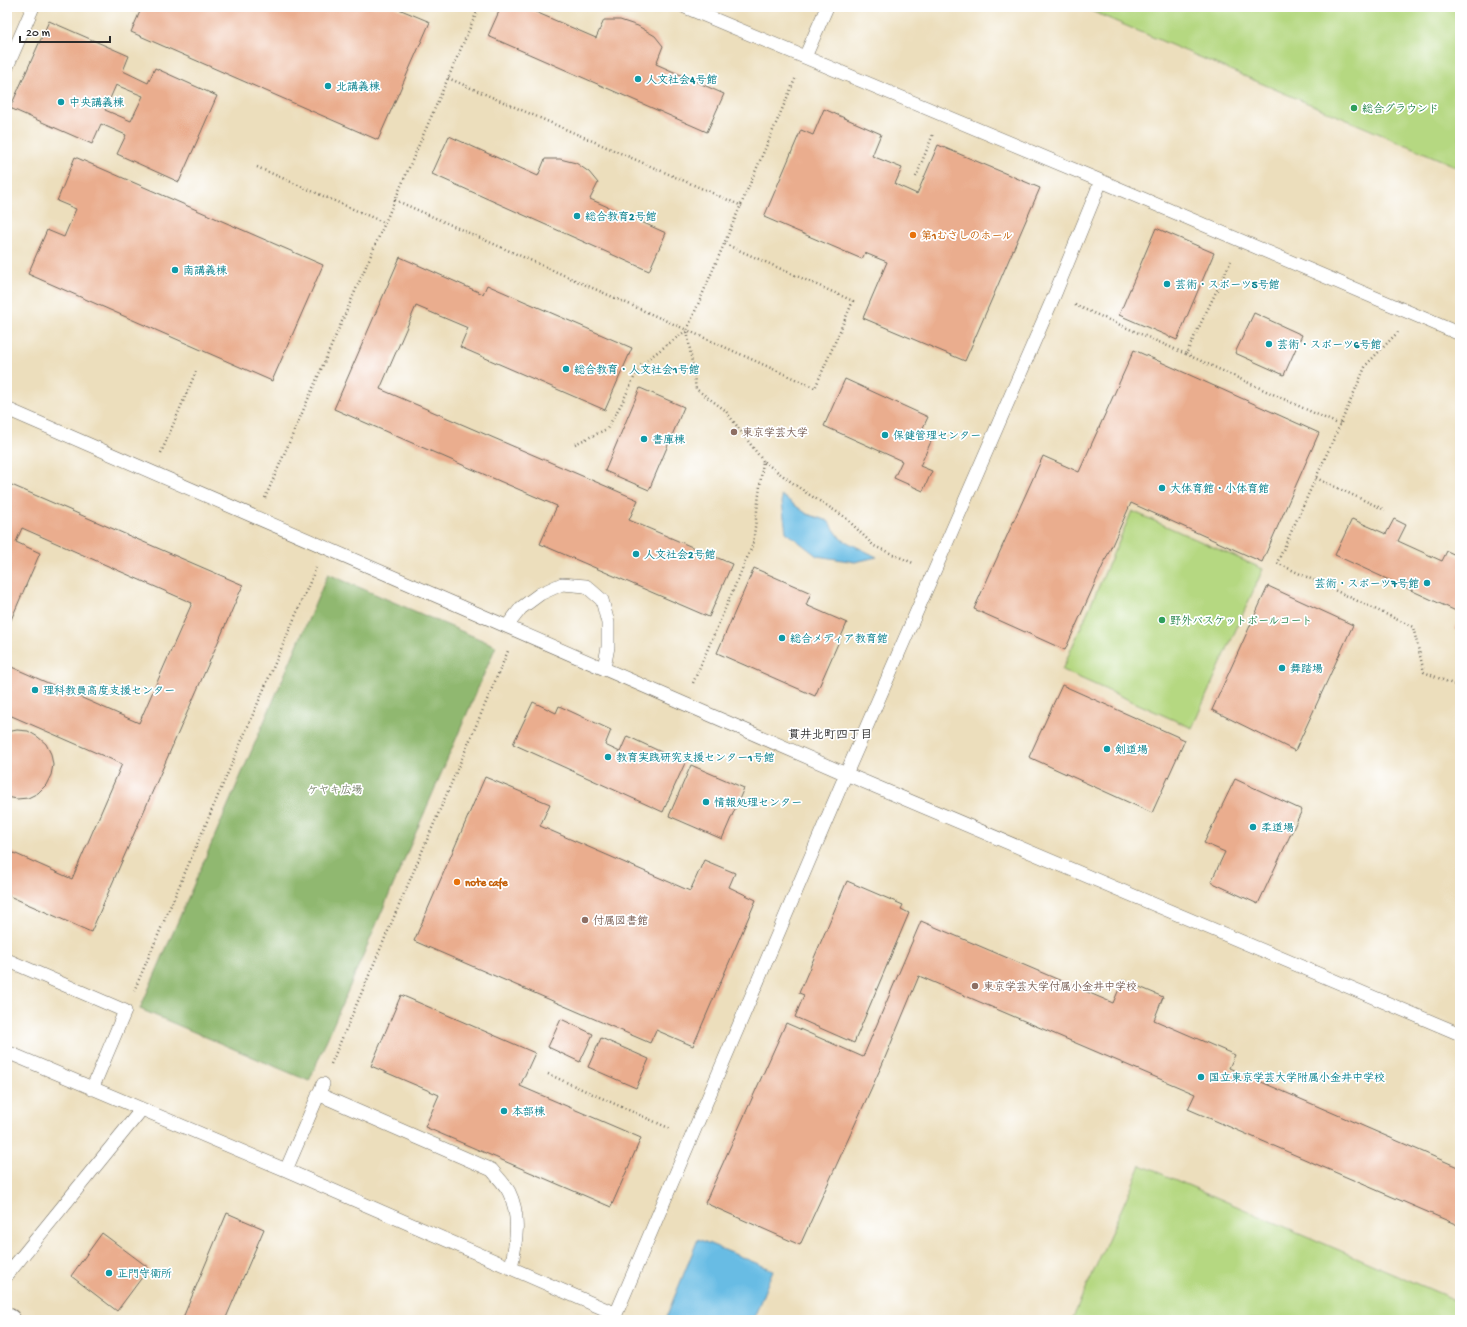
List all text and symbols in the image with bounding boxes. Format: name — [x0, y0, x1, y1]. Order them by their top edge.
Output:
scale bar — [20, 18, 110, 44]
text: 20 m — [26, 27, 51, 41]
marker: 人文社会4号館 — [633, 74, 643, 84]
place label: 人文社会4号館 — [646, 74, 717, 87]
marker: 北講義棟 — [323, 81, 333, 91]
place label: 北講義棟 — [336, 81, 381, 94]
marker: 中央講義棟 — [56, 97, 66, 107]
place label: 中央講義棟 — [69, 97, 125, 110]
marker: 総合グラウンド — [1349, 103, 1359, 113]
place label: 総合グラウンド — [1362, 103, 1439, 116]
marker: 総合教育2号館 — [572, 211, 582, 221]
place label: 総合教育2号館 — [585, 211, 656, 224]
marker: 第1むさしのホール — [908, 230, 918, 240]
place label: 第1むさしのホール — [921, 230, 1013, 243]
place label: 南講義棟 — [183, 264, 228, 278]
marker: 南講義棟 — [170, 265, 180, 275]
marker: 芸術・スポーツ5号館 — [1162, 279, 1172, 289]
place label: 芸術・スポーツ5号館 — [1175, 279, 1280, 292]
marker: 芸術・スポーツ6号館 — [1264, 339, 1274, 349]
place label: 芸術・スポーツ6号館 — [1277, 339, 1381, 352]
marker: 総合教育・人文社会1号館 — [561, 364, 571, 374]
place label: 総合教育・人文社会1号館 — [574, 364, 699, 377]
marker: 東京学芸大学 — [729, 427, 739, 437]
place label: 東京学芸大学 — [742, 427, 808, 440]
marker: 保健管理センター — [880, 430, 890, 440]
place label: 保健管理センター — [893, 430, 981, 443]
marker: 書庫棟 — [639, 434, 649, 444]
place label: 書庫棟 — [652, 434, 686, 447]
marker: 大体育館・小体育館 — [1157, 483, 1167, 493]
place label: 大体育館・小体育館 — [1170, 483, 1269, 496]
marker: 人文社会2号館 — [631, 549, 641, 559]
place label: 人文社会2号館 — [644, 549, 715, 562]
place label: 芸術・スポーツ7号館 — [1315, 578, 1419, 591]
marker: 芸術・スポーツ7号館 — [1422, 578, 1432, 588]
marker: 野外バスケットボールコート — [1157, 615, 1167, 625]
place label: 野外バスケットボールコート — [1170, 615, 1313, 628]
marker: 総合メディア教育館 — [777, 633, 787, 643]
place label: 総合メディア教育館 — [790, 633, 888, 646]
marker: 舞踏場 — [1277, 663, 1287, 673]
place label: 舞踏場 — [1290, 663, 1323, 676]
marker: 理科教員高度支援センター — [30, 685, 40, 695]
place label: 理科教員高度支援センター — [43, 685, 175, 698]
district label: 貫井北町四丁目 — [788, 728, 872, 743]
marker: 剣道場 — [1102, 744, 1112, 754]
place label: 剣道場 — [1115, 744, 1148, 757]
marker: 教育実践研究支援センター1号館 — [603, 752, 613, 762]
place label: 教育実践研究支援センター1号館 — [616, 752, 774, 765]
park label: ケヤキ広場 — [308, 784, 363, 797]
marker: 情報処理センター — [701, 797, 711, 807]
place label: 情報処理センター — [714, 797, 802, 810]
marker: 柔道場 — [1248, 822, 1258, 832]
place label: 柔道場 — [1261, 822, 1294, 835]
marker: note cafe — [452, 877, 462, 887]
place label: note cafe — [465, 877, 509, 890]
marker: 付属図書館 — [580, 915, 590, 925]
place label: 付属図書館 — [593, 915, 648, 928]
marker: 東京学芸大学付属小金井中学校 — [970, 981, 980, 991]
place label: 東京学芸大学付属小金井中学校 — [983, 981, 1137, 994]
marker: 国立東京学芸大学附属小金井中学校 — [1196, 1072, 1206, 1082]
place label: 国立東京学芸大学附属小金井中学校 — [1209, 1072, 1385, 1085]
marker: 本部棟 — [499, 1106, 509, 1116]
place label: 本部棟 — [512, 1106, 546, 1119]
marker: 正門守衛所 — [104, 1268, 114, 1278]
place label: 正門守衛所 — [117, 1268, 172, 1281]

